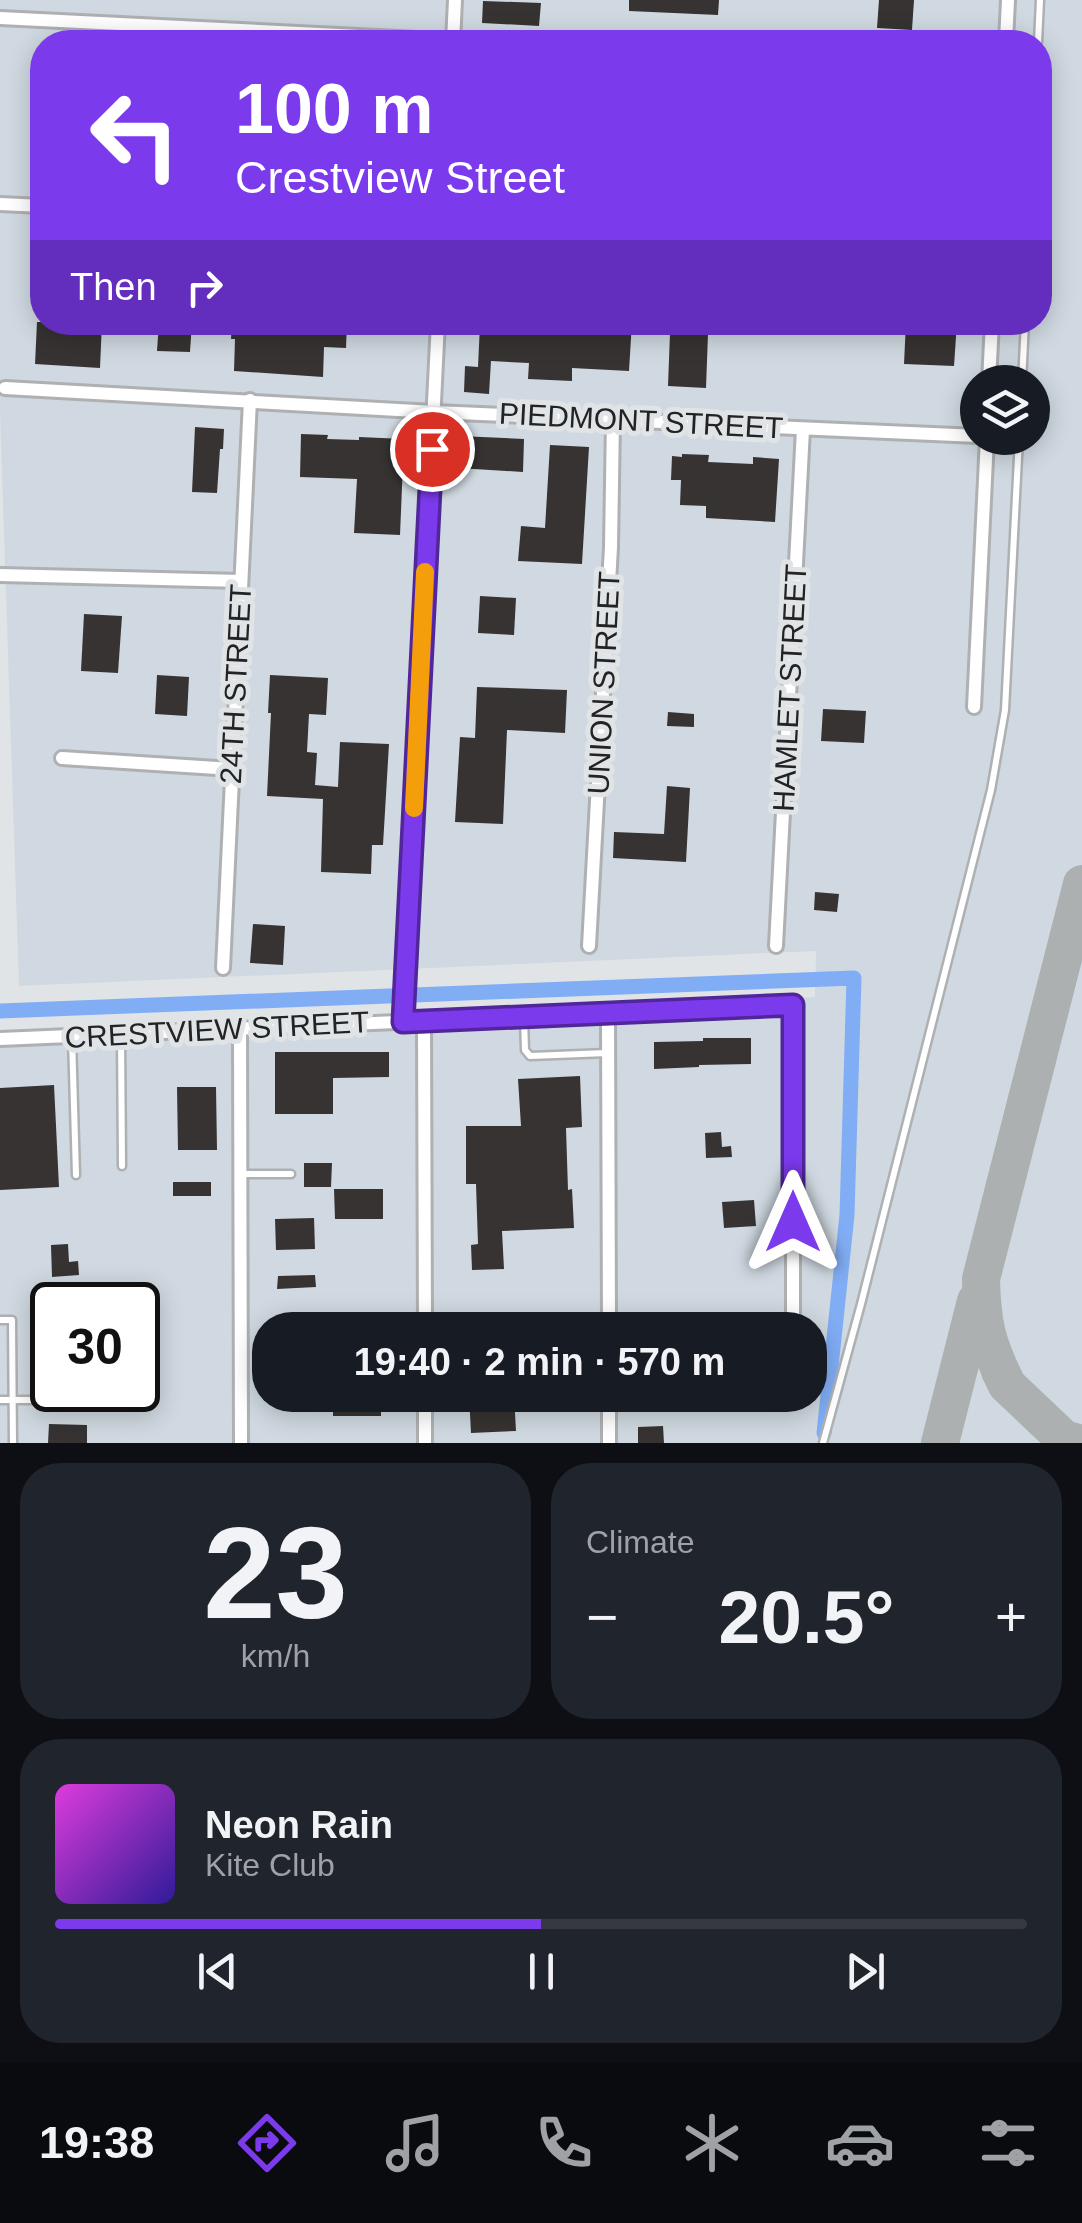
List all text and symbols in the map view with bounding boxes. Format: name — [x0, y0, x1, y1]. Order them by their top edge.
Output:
icon: left — [70, 70, 200, 200]
text: 100 m — [235, 70, 433, 148]
text: Crestview Street — [235, 152, 565, 203]
icon: right — [177, 260, 232, 315]
text: Then — [70, 266, 157, 308]
map controls — [960, 365, 1050, 455]
button: layers — [960, 365, 1050, 455]
street label: PIEDMONT STREET — [498, 397, 784, 444]
pin — [390, 407, 475, 492]
icon: arrive — [405, 422, 460, 477]
street label: HAMLET STREET — [767, 563, 812, 813]
street label: UNION STREET — [581, 571, 626, 795]
street label: 24TH STREET — [214, 583, 257, 785]
street label: CRESTVIEW STREET — [64, 1005, 370, 1054]
position arrow — [741, 1170, 845, 1274]
speed limit sign: 30 — [30, 1282, 160, 1412]
text: 19:40 · 2 min · 570 m — [354, 1341, 725, 1383]
text: 23 — [203, 1500, 348, 1646]
text: Climate — [586, 1524, 694, 1560]
text: 20.5° — [719, 1575, 894, 1659]
text: − — [586, 1586, 618, 1648]
text: + — [995, 1586, 1027, 1648]
text: km/h — [241, 1638, 310, 1674]
text: Neon Rain — [205, 1804, 393, 1846]
text: Kite Club — [205, 1847, 335, 1883]
icon: previous — [190, 1944, 245, 1999]
icon: pause — [514, 1944, 569, 1999]
icon: next — [838, 1944, 893, 1999]
icon: directions — [232, 2108, 302, 2178]
icon: music — [380, 2108, 450, 2178]
icon: phone — [529, 2108, 599, 2178]
icon: climate — [677, 2108, 747, 2178]
icon: car — [825, 2108, 895, 2178]
icon: filters — [973, 2108, 1043, 2178]
text: 19:38 — [39, 2117, 154, 2168]

